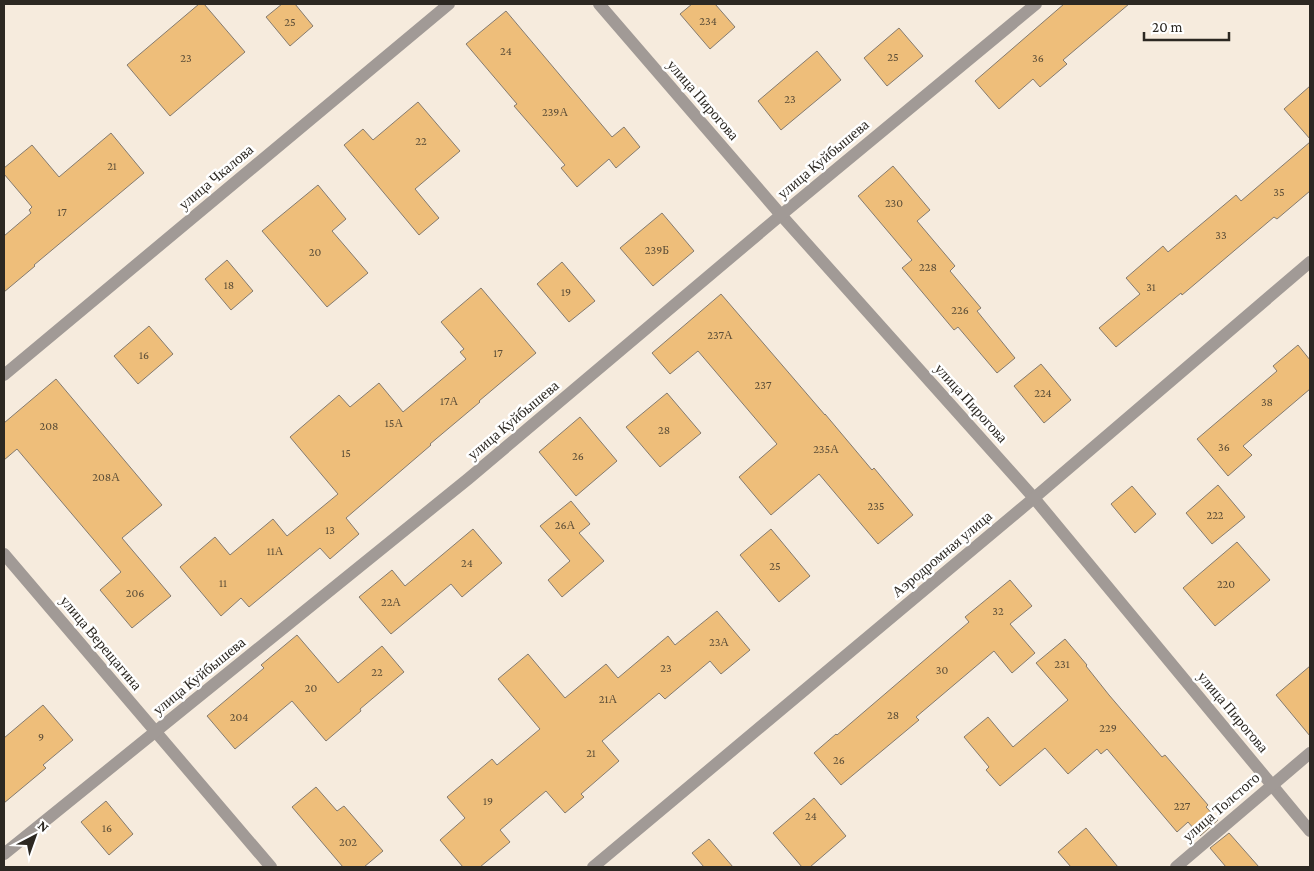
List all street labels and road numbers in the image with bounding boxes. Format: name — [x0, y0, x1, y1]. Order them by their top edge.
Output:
street label: улица Пирогова — [664, 57, 742, 143]
street label: улица Куйбышева — [774, 116, 872, 202]
street label: улица Чкалова — [176, 141, 257, 213]
street label: улица Пирогова — [931, 360, 1011, 446]
street label: улица Куйбышева — [464, 377, 562, 463]
street label: Аэродромная улица — [889, 507, 995, 600]
street label: улица Верещагина — [57, 593, 145, 694]
street label: улица Куйбышева — [150, 634, 248, 718]
street label: улица Пирогова — [1195, 668, 1272, 756]
street label: улица Толстого — [1179, 769, 1263, 845]

